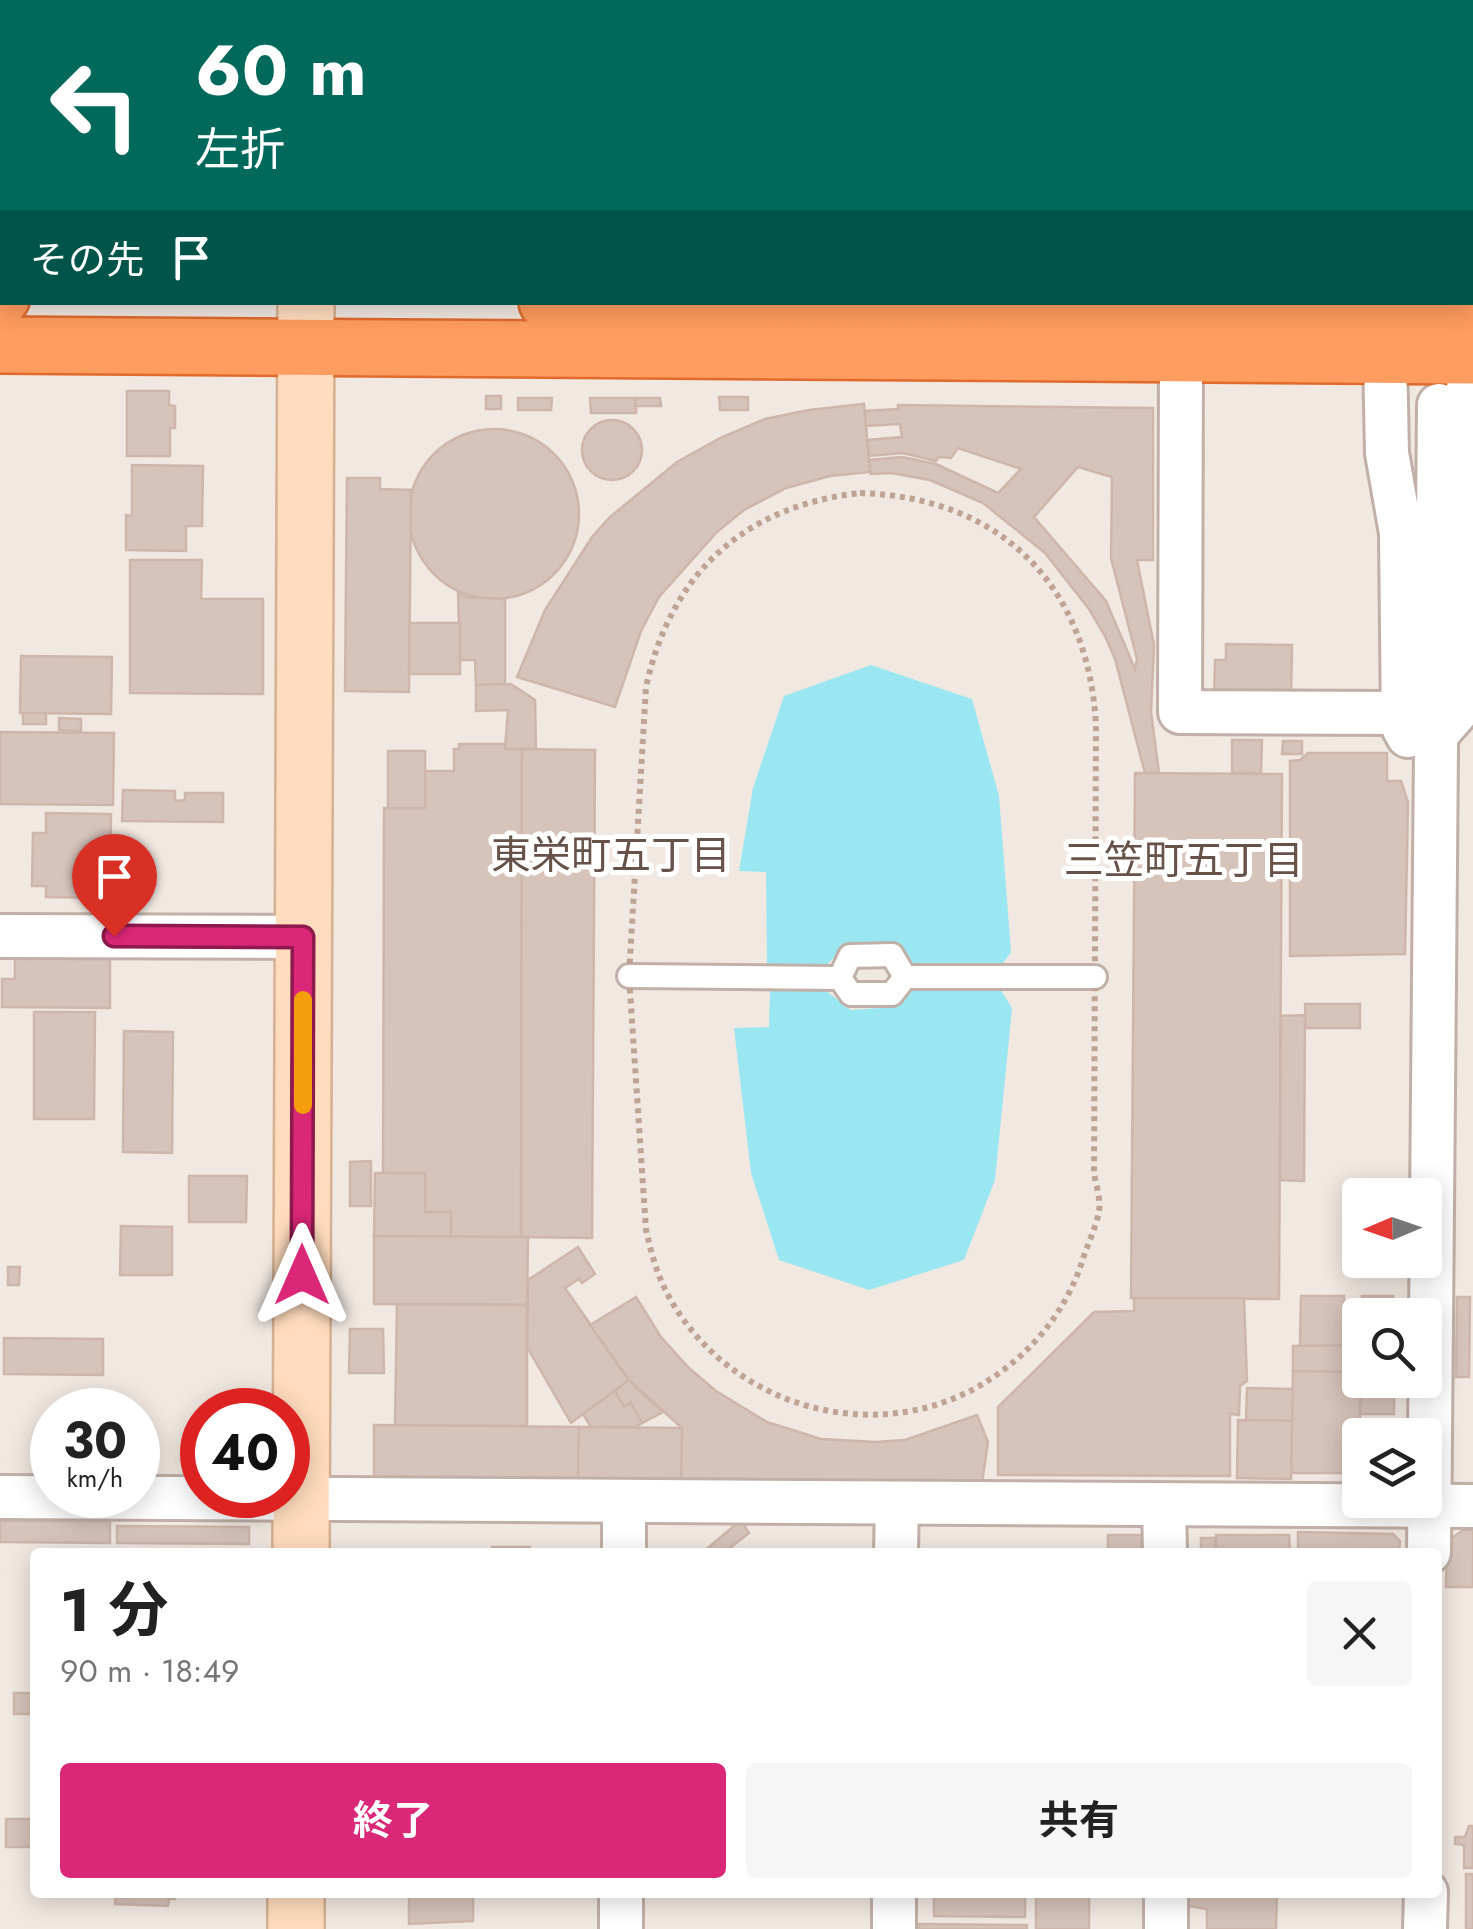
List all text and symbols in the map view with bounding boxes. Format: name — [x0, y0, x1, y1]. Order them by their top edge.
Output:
text: 60 m — [195, 20, 367, 121]
icon: left — [30, 40, 160, 170]
text: 左折 — [195, 117, 285, 182]
icon: arrive — [164, 230, 219, 285]
text: その先 — [30, 232, 144, 287]
district label: 東栄町五丁目 — [491, 826, 731, 884]
district label: 三笠町五丁目 — [1064, 831, 1304, 889]
pin — [72, 834, 157, 937]
icon: arrive — [87, 849, 142, 904]
north arrow — [1342, 1178, 1442, 1278]
map controls — [1342, 1178, 1442, 1518]
position arrow — [250, 1223, 354, 1327]
button: search — [1342, 1298, 1442, 1398]
speed limit sign: 40 — [180, 1388, 310, 1518]
text: 30 — [63, 1404, 127, 1477]
button: layers — [1342, 1418, 1442, 1518]
text: km/h — [67, 1460, 123, 1496]
text: 1 分 — [60, 1567, 169, 1654]
button: close — [1307, 1581, 1412, 1686]
text: 90 m · 18:49 — [60, 1648, 240, 1694]
button: 終了 — [60, 1763, 726, 1878]
button: 共有 — [746, 1763, 1412, 1878]

